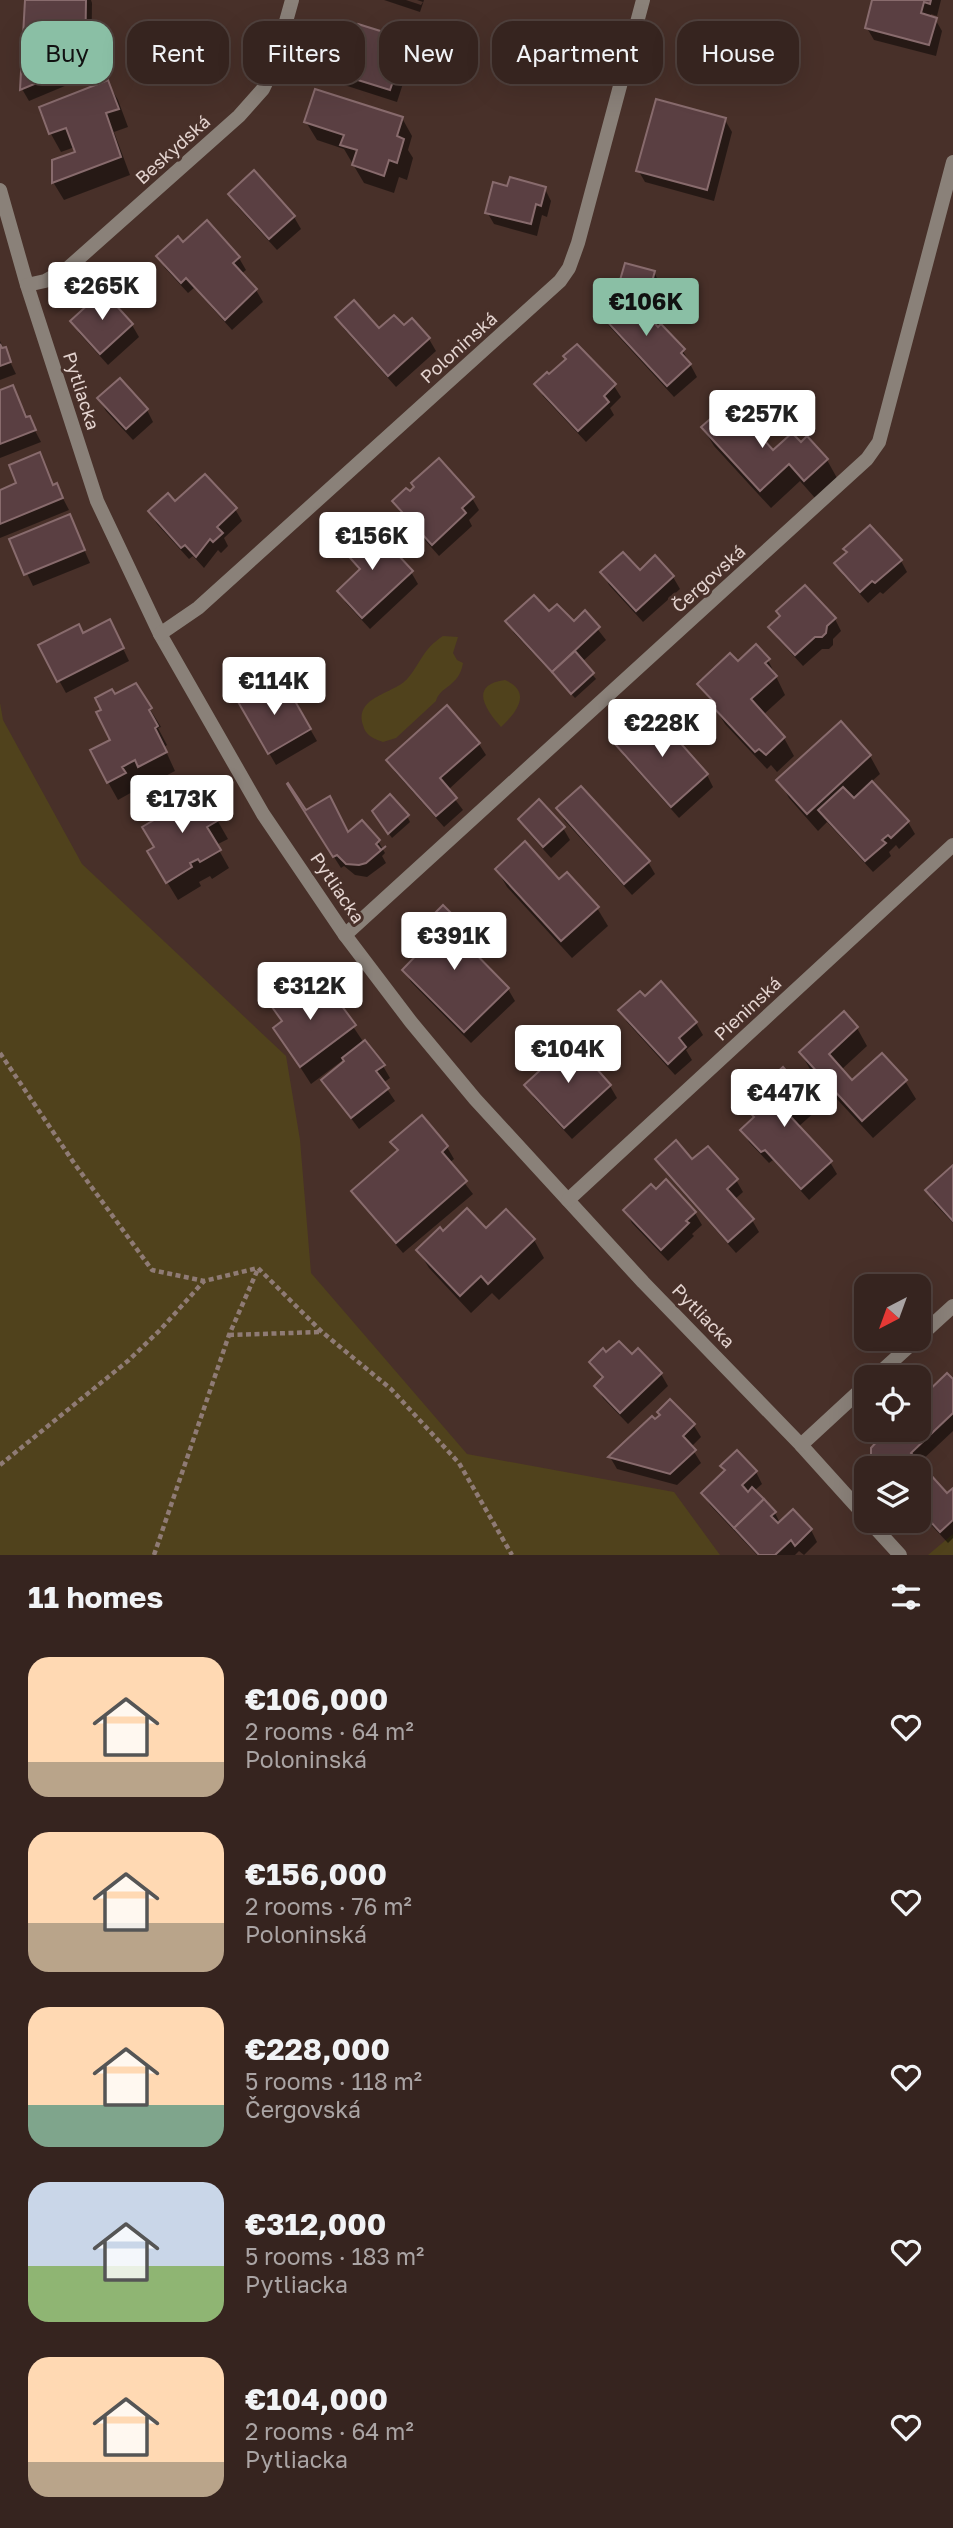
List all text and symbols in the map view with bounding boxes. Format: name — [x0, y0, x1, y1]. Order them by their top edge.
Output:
chip: Buy — [21, 21, 113, 84]
chip: Rent — [127, 21, 229, 84]
chip: Filters — [243, 21, 365, 84]
chip: New — [379, 21, 478, 84]
chip: Apartment — [492, 21, 663, 84]
chip: House — [677, 21, 799, 84]
street label: Beskydská — [130, 110, 214, 189]
pin: €265K — [53, 262, 151, 322]
text: €265K — [64, 271, 140, 299]
pin: €106K — [597, 278, 695, 338]
text: €106K — [609, 287, 683, 315]
street label: Poloninská — [415, 307, 501, 387]
street label: Pytliacka — [59, 349, 105, 432]
pin: €257K — [713, 391, 811, 450]
text: €257K — [725, 399, 799, 427]
pin: €156K — [323, 512, 421, 572]
text: €156K — [335, 521, 409, 549]
street label: Čergovská — [667, 540, 749, 617]
pin: €114K — [225, 658, 323, 717]
text: €114K — [239, 666, 309, 694]
pin: €228K — [613, 700, 711, 759]
text: €228K — [624, 708, 700, 736]
pin: €173K — [133, 776, 231, 835]
text: €173K — [146, 784, 218, 812]
street label: Pytliacka — [306, 848, 370, 927]
pin: €391K — [405, 912, 503, 972]
text: €391K — [417, 921, 491, 949]
pin: €312K — [261, 962, 359, 1022]
text: €312K — [274, 971, 346, 999]
street label: Pieninská — [709, 972, 785, 1045]
pin: €104K — [519, 1026, 617, 1085]
text: €104K — [531, 1034, 605, 1062]
pin: €447K — [735, 1070, 833, 1129]
text: €447K — [747, 1078, 821, 1106]
north arrow — [854, 1274, 931, 1351]
map controls — [854, 1274, 931, 1533]
street label: Pytliacka — [668, 1279, 740, 1352]
button: locate — [854, 1365, 931, 1442]
button: layers — [854, 1456, 931, 1533]
icon: filters — [887, 1578, 925, 1616]
text: 11 homes — [28, 1579, 163, 1615]
text: €106,000 — [245, 1681, 388, 1717]
icon: home — [84, 1685, 168, 1769]
icon: heart — [887, 1708, 925, 1746]
text: 2 rooms · 64 m² — [245, 1717, 414, 1745]
text: Poloninská — [245, 1745, 367, 1773]
text: €156,000 — [245, 1856, 387, 1892]
icon: home — [84, 1860, 168, 1944]
icon: heart — [887, 1883, 925, 1921]
text: 2 rooms · 76 m² — [245, 1892, 412, 1920]
text: Poloninská — [245, 1920, 367, 1948]
text: €228,000 — [245, 2031, 390, 2067]
icon: home — [84, 2035, 168, 2119]
icon: heart — [887, 2058, 925, 2096]
text: 5 rooms · 118 m² — [245, 2067, 422, 2095]
text: Čergovská — [245, 2095, 361, 2123]
text: €312,000 — [245, 2206, 386, 2242]
icon: home — [84, 2210, 168, 2294]
icon: heart — [887, 2233, 925, 2271]
text: 5 rooms · 183 m² — [245, 2242, 424, 2270]
text: Pytliacka — [245, 2270, 348, 2298]
text: €104,000 — [245, 2381, 388, 2417]
icon: home — [84, 2385, 168, 2469]
icon: heart — [887, 2408, 925, 2446]
text: 2 rooms · 64 m² — [245, 2417, 414, 2445]
text: Pytliacka — [245, 2445, 348, 2473]

